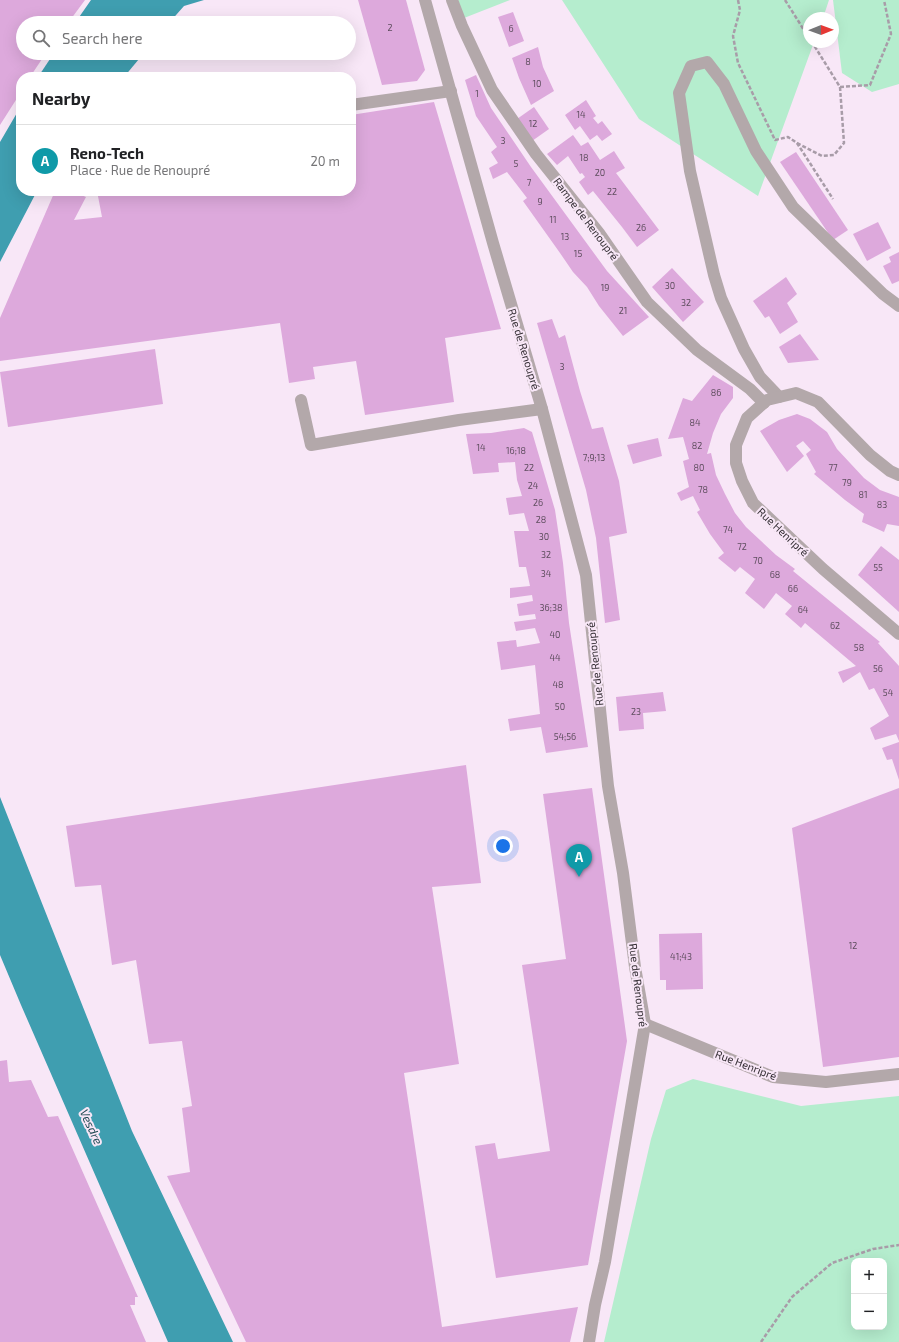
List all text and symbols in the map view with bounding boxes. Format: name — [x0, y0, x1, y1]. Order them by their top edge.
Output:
north arrow — [803, 12, 839, 48]
search box — [16, 16, 356, 60]
house number: 2 — [387, 22, 393, 33]
house number: 6 — [508, 23, 514, 34]
icon: search — [30, 27, 52, 49]
text: Search here — [62, 29, 143, 47]
house number: 8 — [525, 56, 531, 67]
house number: 10 — [532, 78, 542, 89]
text: Nearby — [32, 88, 90, 108]
house number: 1 — [475, 88, 479, 99]
house number: 14 — [576, 109, 586, 120]
house number: 12 — [529, 118, 537, 129]
house number: 3 — [500, 135, 506, 146]
text: Reno-Tech — [70, 144, 144, 162]
house number: 18 — [579, 152, 589, 163]
text: A — [41, 153, 49, 169]
text: 20 m — [311, 153, 340, 169]
house number: 5 — [514, 158, 519, 169]
text: Place · Rue de Renoupré — [70, 162, 210, 178]
house number: 20 — [595, 167, 605, 178]
street label: Rampe de Renoupré — [551, 175, 622, 263]
house number: 7 — [527, 177, 532, 188]
house number: 22 — [607, 186, 617, 197]
house number: 9 — [537, 196, 543, 207]
house number: 11 — [549, 214, 557, 225]
house number: 26 — [636, 222, 646, 233]
house number: 13 — [561, 231, 569, 242]
house number: 15 — [574, 248, 582, 259]
house number: 30 — [665, 280, 675, 291]
house number: 19 — [601, 282, 609, 293]
house number: 32 — [681, 297, 691, 308]
house number: 21 — [619, 305, 627, 316]
street label: Rue de Renoupré — [506, 307, 543, 391]
house number: 3 — [559, 361, 565, 372]
house number: 86 — [711, 387, 721, 398]
house number: 84 — [690, 417, 701, 428]
house number: 82 — [692, 440, 702, 451]
house number: 14 — [476, 442, 486, 453]
house number: 16;18 — [506, 445, 526, 456]
house number: 7;9;13 — [583, 452, 605, 463]
house number: 22 — [524, 462, 534, 473]
house number: 80 — [694, 462, 704, 473]
house number: 77 — [828, 462, 838, 473]
house number: 79 — [842, 477, 852, 488]
house number: 24 — [528, 480, 539, 491]
house number: 78 — [698, 484, 708, 495]
house number: 81 — [858, 489, 868, 500]
house number: 26 — [533, 497, 543, 508]
house number: 83 — [877, 499, 887, 510]
street label: Rue Henripré — [755, 505, 812, 559]
house number: 28 — [536, 514, 546, 525]
house number: 74 — [723, 524, 734, 535]
house number: 30 — [539, 531, 549, 542]
house number: 72 — [737, 541, 747, 552]
house number: 32 — [541, 549, 551, 560]
house number: 70 — [753, 555, 763, 566]
house number: 55 — [873, 562, 883, 573]
house number: 34 — [541, 568, 552, 579]
house number: 68 — [770, 569, 780, 580]
house number: 66 — [788, 583, 798, 594]
house number: 36;38 — [540, 602, 562, 613]
house number: 64 — [798, 604, 809, 615]
house number: 62 — [830, 620, 840, 631]
street label: Rue de Renoupré — [584, 621, 605, 707]
house number: 40 — [550, 629, 560, 640]
house number: 58 — [854, 642, 864, 653]
house number: 44 — [549, 652, 561, 663]
house number: 56 — [873, 663, 883, 674]
house number: 48 — [553, 679, 564, 690]
house number: 54 — [883, 687, 894, 698]
house number: 50 — [555, 701, 565, 712]
house number: 23 — [631, 706, 641, 717]
house number: 54;56 — [554, 731, 576, 742]
your location — [493, 836, 513, 856]
pin: A — [566, 844, 592, 877]
house number: 12 — [849, 940, 857, 951]
street label: Rue de Renoupré — [627, 942, 650, 1028]
house number: 41;43 — [670, 951, 692, 962]
street label: Rue Henripré — [714, 1047, 779, 1082]
water label: Vesdre — [78, 1107, 106, 1147]
map controls — [851, 1258, 887, 1330]
button: + — [851, 1258, 887, 1294]
button: − — [851, 1294, 887, 1330]

